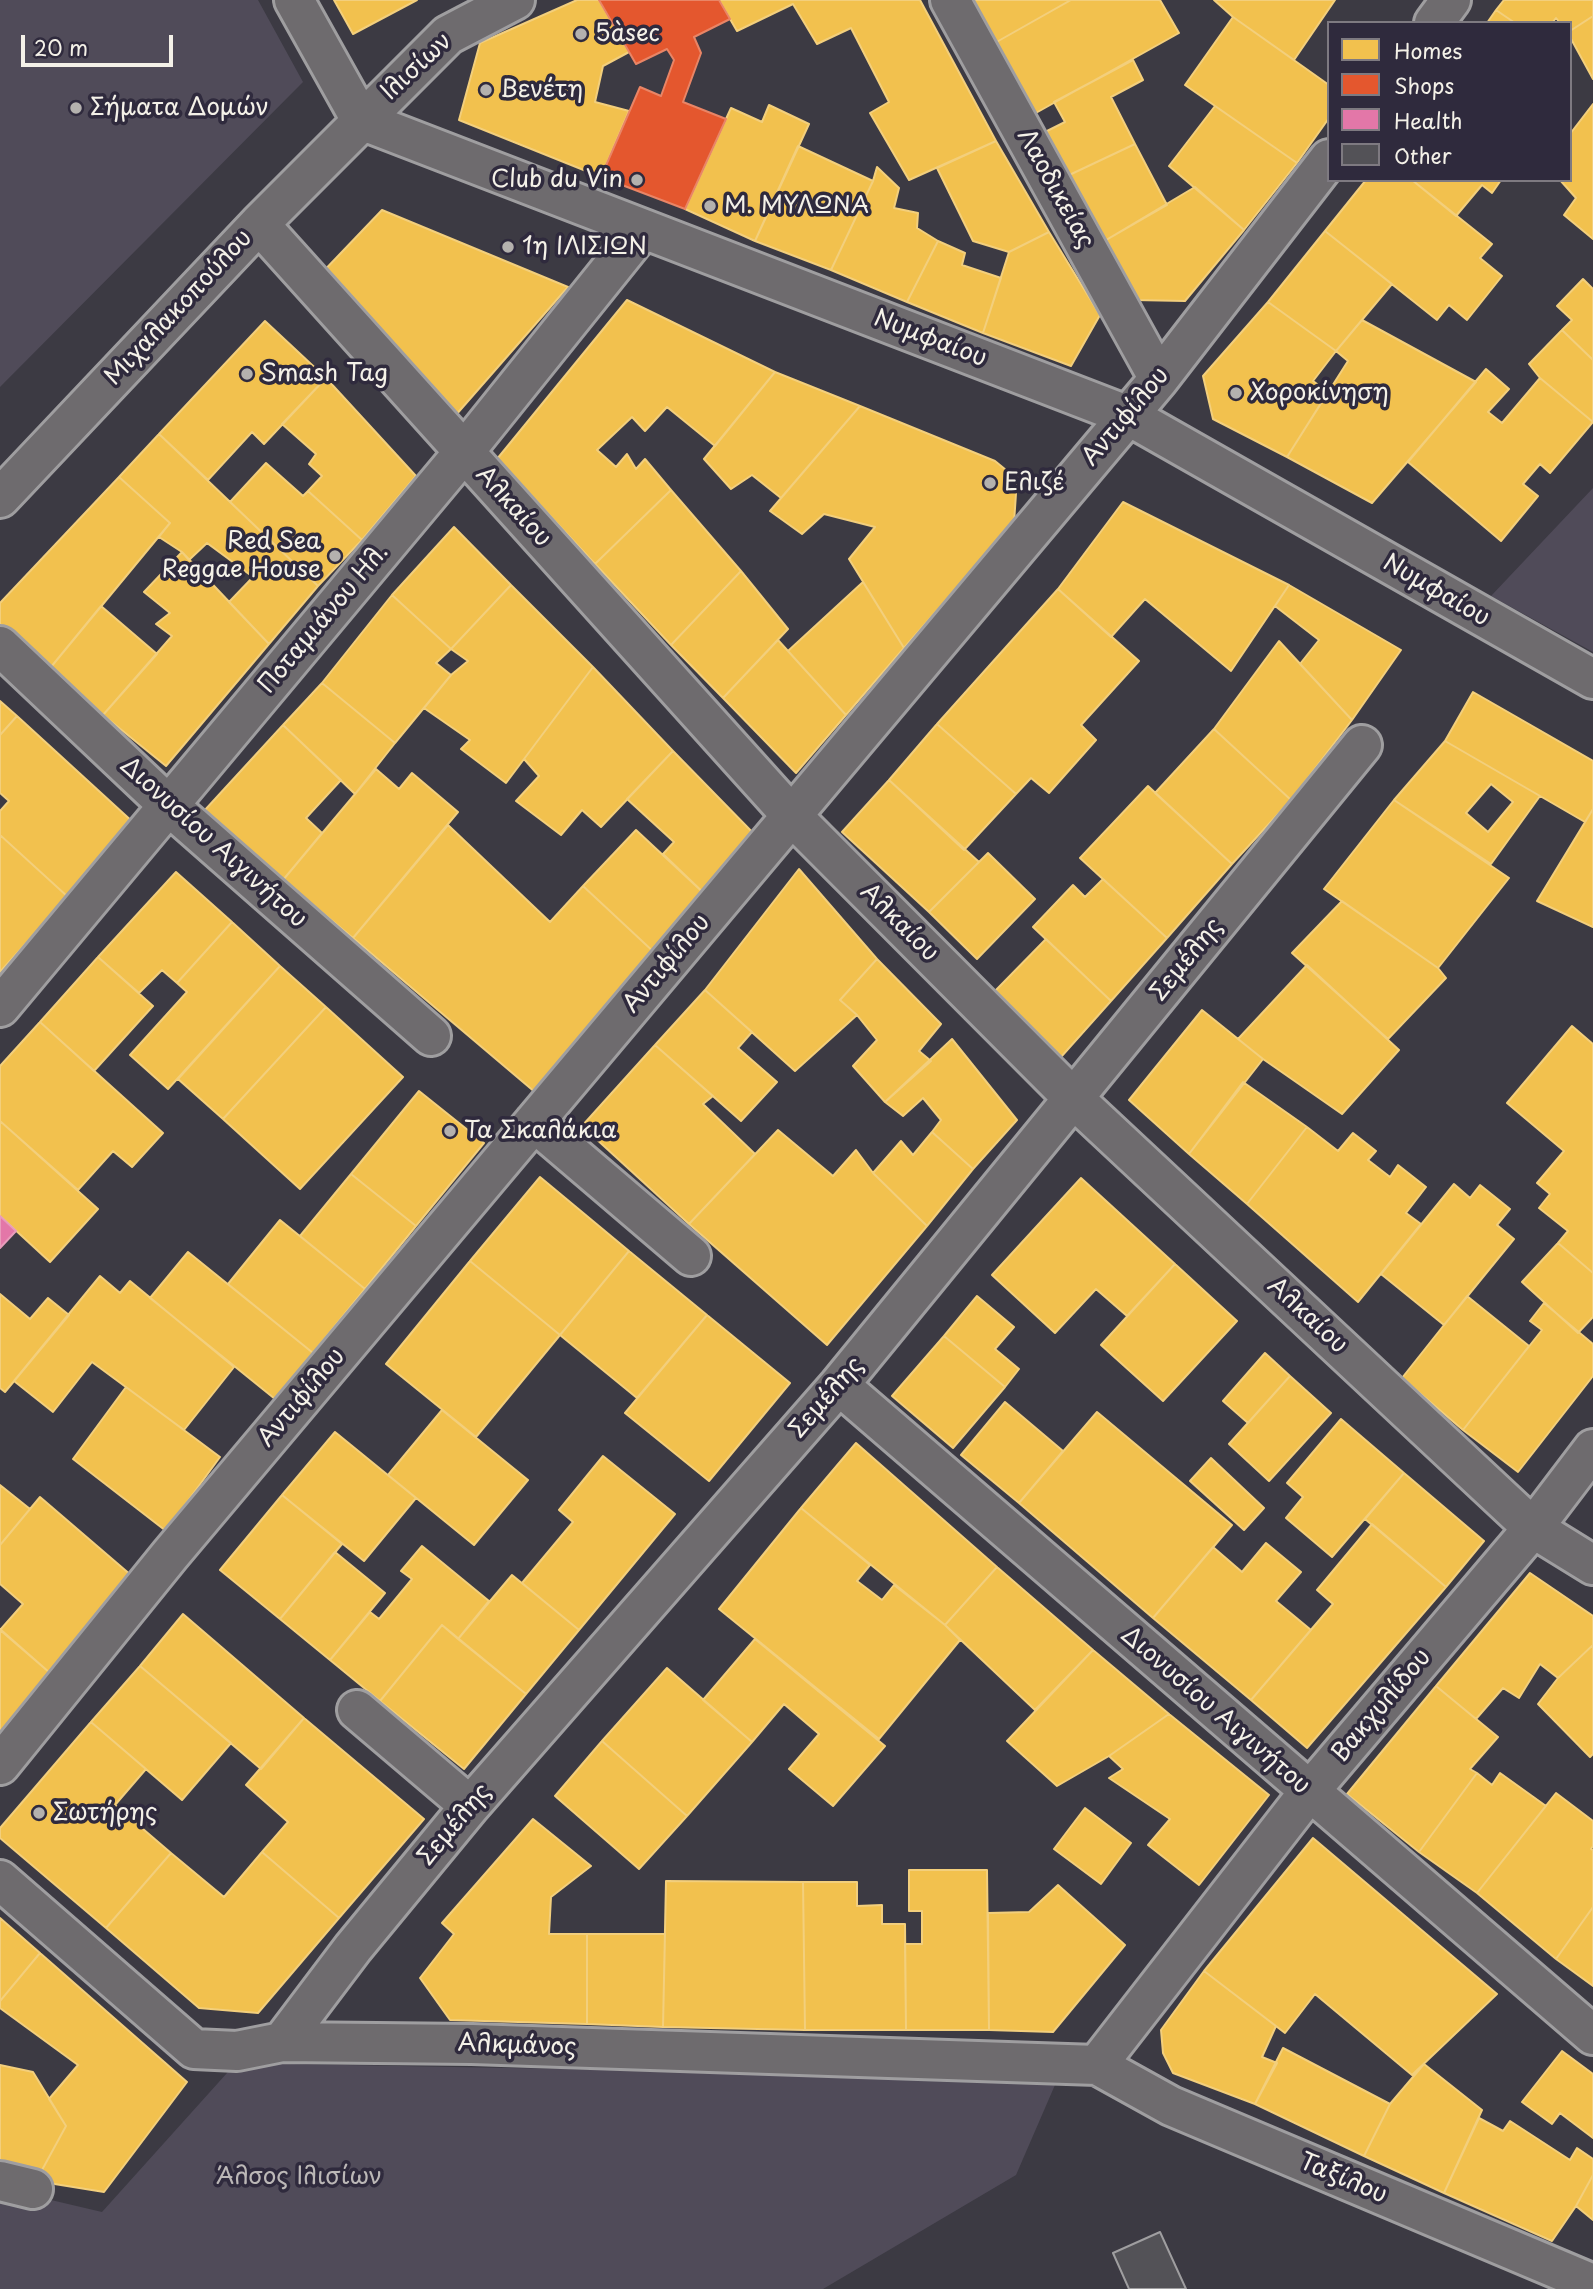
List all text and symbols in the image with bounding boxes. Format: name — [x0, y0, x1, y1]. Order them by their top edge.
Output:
place label: 5àsec — [595, 20, 660, 48]
scale bar — [24, 21, 177, 65]
legend — [1327, 21, 1572, 182]
marker: 5àsec — [573, 26, 589, 42]
street label: Ιλισίων — [376, 27, 458, 107]
text: 20 m — [34, 31, 88, 63]
text: Homes — [1394, 34, 1462, 66]
text: Shops — [1394, 69, 1454, 101]
place label: Βενέτη — [500, 76, 583, 104]
marker: Βενέτη — [478, 82, 494, 98]
place label: Σήματα Δομών — [90, 94, 269, 122]
marker: Σήματα Δομών — [68, 100, 84, 116]
text: Health — [1394, 104, 1462, 136]
street label: Λαοδικείας — [1010, 124, 1100, 254]
text: Other — [1394, 139, 1452, 171]
place label: Club du Vin — [491, 166, 623, 194]
marker: Club du Vin — [629, 172, 645, 188]
place label: Μ. ΜΥΛΩΝΑ — [724, 192, 869, 220]
marker: Μ. ΜΥΛΩΝΑ — [702, 198, 718, 214]
street label: Μιχαλακοπούλου — [99, 224, 259, 392]
place label: 1η ΙΛΙΣΙΩΝ — [522, 233, 647, 261]
marker: 1η ΙΛΙΣΙΩΝ — [500, 239, 516, 255]
street label: Νυμφαίου — [870, 304, 990, 374]
place label: Smash Tag — [261, 360, 388, 388]
street label: Αντιφίλου — [1076, 362, 1176, 472]
marker: Smash Tag — [239, 366, 255, 382]
place label: Χοροκίνηση — [1250, 379, 1389, 407]
marker: Χοροκίνηση — [1228, 385, 1244, 401]
street label: Αλκαίου — [469, 461, 557, 553]
place label: Ελιζέ — [1004, 469, 1064, 497]
marker: Ελιζέ — [982, 475, 998, 491]
place label: Red Sea Reggae House — [161, 528, 321, 584]
street label: Ποταμιάνου Ηλ. — [253, 538, 395, 700]
marker: Red Sea Reggae House — [327, 548, 343, 564]
street label: Νυμφαίου — [1378, 549, 1494, 633]
street label: Διονυσίου Αιγινήτου — [114, 752, 312, 934]
street label: Αλκαίου — [854, 878, 944, 968]
street label: Αντιφίλου — [617, 909, 717, 1019]
street label: Σεμέλης — [1145, 913, 1229, 1007]
place label: Τα Σκαλάκια — [464, 1117, 617, 1145]
marker: Τα Σκαλάκια — [442, 1123, 458, 1139]
street label: Αλκαίου — [1261, 1272, 1353, 1360]
street label: Αντιφίλου — [252, 1343, 352, 1453]
street label: Σεμέλης — [784, 1352, 870, 1444]
street label: Διονυσίου Αιγινήτου — [1115, 1621, 1315, 1801]
street label: Βακχυλίδου — [1326, 1644, 1438, 1768]
street label: Σεμέλης — [412, 1778, 498, 1872]
place label: Σωτήρης — [53, 1799, 157, 1827]
marker: Σωτήρης — [31, 1805, 47, 1821]
street label: Αλκμάνος — [457, 2030, 577, 2062]
street label: Ταξίλου — [1295, 2148, 1391, 2210]
park label: Άλσος Ιλισίων — [216, 2163, 382, 2191]

